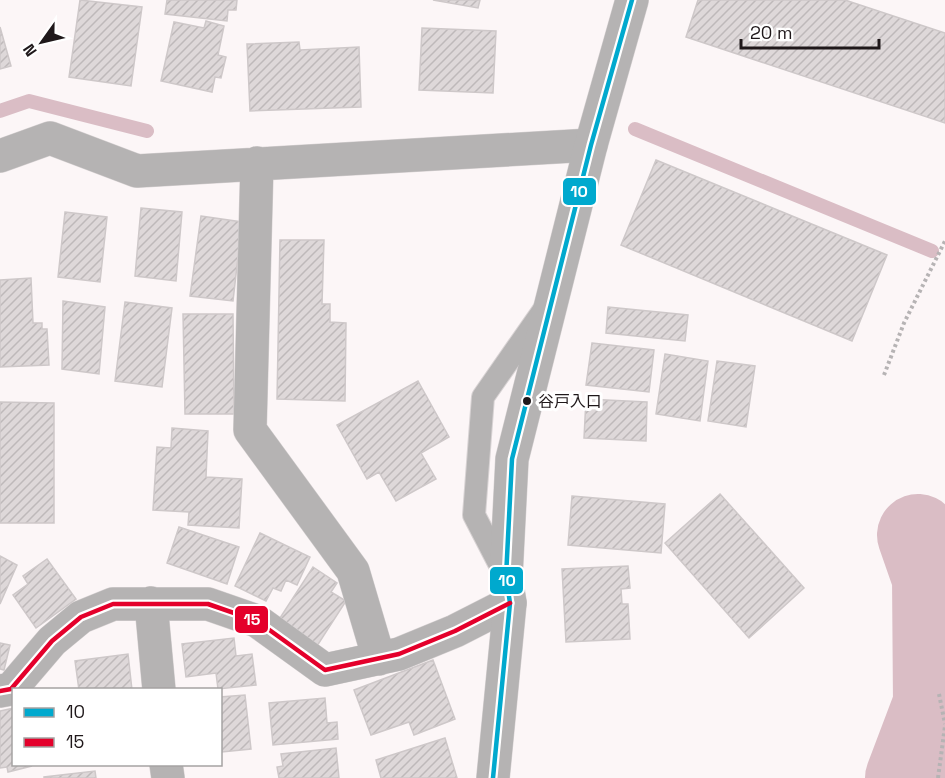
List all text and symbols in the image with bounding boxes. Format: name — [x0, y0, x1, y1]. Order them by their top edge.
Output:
north arrow — [12, 12, 72, 72]
scale bar — [741, 12, 879, 50]
text: 20 m — [750, 21, 793, 44]
text: N — [18, 40, 42, 60]
line badge: 10 — [562, 177, 597, 206]
text: 10 — [570, 181, 588, 202]
place label: 谷戸入口 — [538, 391, 602, 412]
marker: 谷戸入口 — [521, 395, 533, 407]
line badge: 10 — [489, 566, 524, 595]
text: 10 — [498, 570, 516, 591]
line badge: 15 — [234, 605, 269, 634]
text: 15 — [244, 609, 261, 630]
legend — [12, 688, 222, 766]
text: 10 — [66, 700, 85, 723]
text: 15 — [66, 730, 84, 753]

